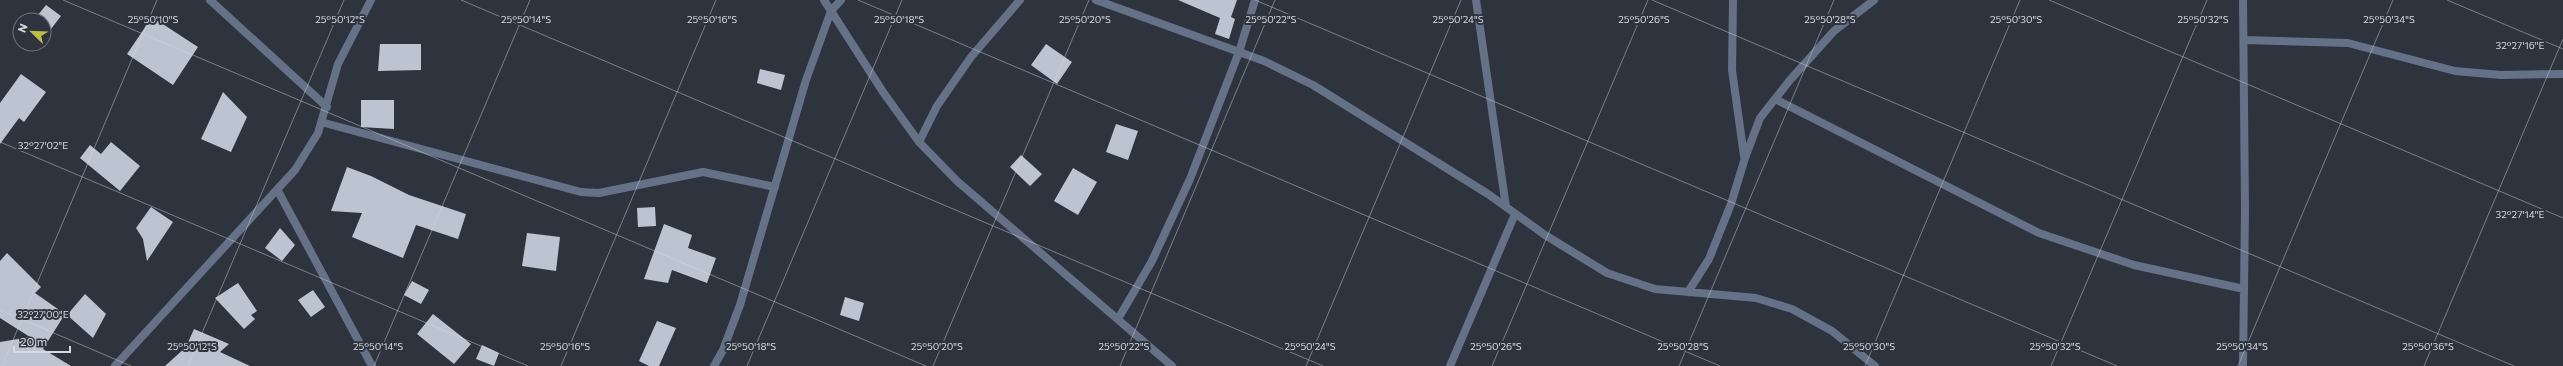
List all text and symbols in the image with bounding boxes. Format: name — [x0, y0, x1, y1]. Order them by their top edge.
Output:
north arrow — [12, 12, 52, 52]
text: 25°50'10"S — [128, 13, 178, 25]
text: 25°50'12"S — [315, 13, 365, 25]
text: 25°50'14"S — [501, 13, 551, 25]
text: 25°50'16"S — [687, 13, 737, 25]
text: 25°50'18"S — [874, 13, 924, 25]
text: 25°50'20"S — [1059, 13, 1111, 25]
text: 25°50'22"S — [1246, 13, 1297, 25]
text: 25°50'24"S — [1432, 13, 1484, 25]
text: 25°50'26"S — [1618, 13, 1670, 25]
text: 25°50'28"S — [1804, 13, 1856, 25]
text: 25°50'30"S — [1990, 13, 2042, 25]
text: 25°50'32"S — [2177, 13, 2229, 25]
text: 25°50'34"S — [2363, 13, 2415, 25]
text: N — [15, 22, 30, 34]
text: 32°27'16"E — [2496, 39, 2544, 51]
text: 32°27'02"E — [18, 139, 68, 151]
text: 32°27'14"E — [2496, 208, 2544, 220]
text: 32°27'00"E — [17, 308, 69, 320]
scale bar — [14, 328, 70, 354]
text: 20 m — [20, 334, 47, 348]
text: 25°50'12"S — [167, 340, 217, 352]
text: 25°50'14"S — [353, 340, 403, 352]
text: 25°50'16"S — [540, 340, 590, 352]
text: 25°50'18"S — [726, 340, 776, 352]
text: 25°50'20"S — [911, 340, 963, 352]
text: 25°50'22"S — [1099, 340, 1150, 352]
text: 25°50'24"S — [1284, 340, 1336, 352]
text: 25°50'26"S — [1470, 340, 1522, 352]
text: 25°50'28"S — [1657, 340, 1709, 352]
text: 25°50'30"S — [1843, 340, 1895, 352]
text: 25°50'32"S — [2029, 340, 2081, 352]
text: 25°50'34"S — [2216, 340, 2268, 352]
text: 25°50'36"S — [2402, 340, 2454, 352]

